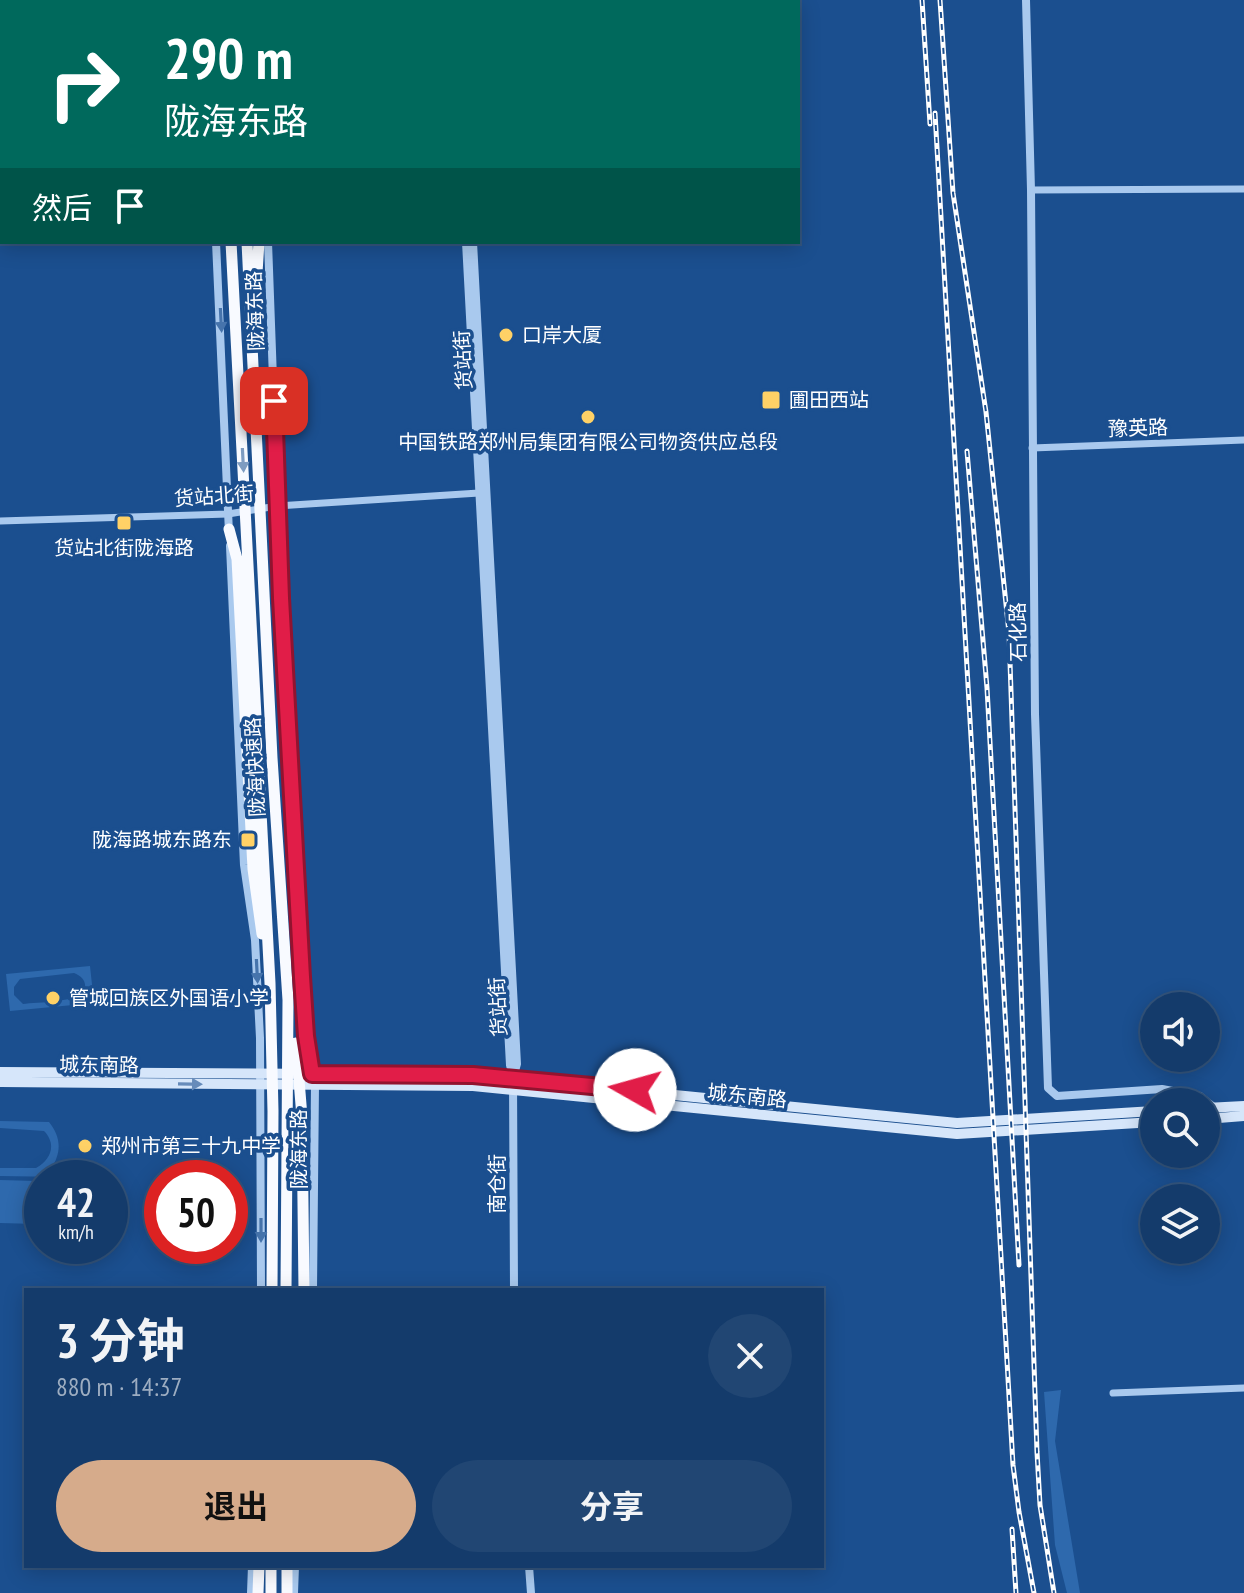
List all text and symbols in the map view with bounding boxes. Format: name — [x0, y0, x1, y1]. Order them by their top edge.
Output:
text: 290 m — [164, 22, 293, 94]
icon: right — [32, 32, 136, 136]
text: 陇海东路 — [164, 97, 308, 144]
icon: arrive — [108, 184, 152, 228]
text: 然后 — [32, 188, 92, 227]
street label: 陇海东路 — [241, 271, 269, 351]
one-way arrow — [214, 308, 227, 333]
place label: 口岸大厦 — [522, 322, 602, 348]
marker: 口岸大厦 — [497, 326, 515, 344]
street label: 货站街 — [448, 329, 478, 391]
pin — [240, 367, 308, 435]
icon: arrive — [252, 379, 296, 423]
place label: 圃田西站 — [789, 387, 869, 413]
marker: 圃田西站 — [760, 389, 782, 411]
marker: 中国铁路郑州局集团有限公司物资供应总段 — [579, 408, 597, 426]
street label: 豫英路 — [1108, 414, 1168, 442]
place label: 中国铁路郑州局集团有限公司物资供应总段 — [398, 429, 778, 455]
one-way arrow — [237, 448, 250, 473]
street label: 货站北街 — [173, 480, 255, 512]
marker: 货站北街陇海路 — [115, 514, 133, 532]
place label: 货站北街陇海路 — [54, 535, 194, 561]
street label: 石化路 — [1004, 602, 1032, 662]
street label: 陇海快速路 — [239, 716, 271, 818]
place label: 陇海路城东路东 — [92, 827, 232, 853]
marker: 陇海路城东路东 — [239, 831, 257, 849]
one-way arrow — [250, 959, 263, 984]
street label: 货站街 — [483, 976, 513, 1038]
place label: 管城回族区外国语小学 — [69, 985, 269, 1011]
marker: 管城回族区外国语小学 — [44, 989, 62, 1007]
map controls — [1140, 992, 1220, 1264]
button: sound — [1140, 992, 1220, 1072]
position arrow — [593, 1048, 677, 1132]
street label: 城东南路 — [59, 1051, 139, 1079]
one-way arrow — [178, 1078, 203, 1090]
street label: 城东南路 — [706, 1079, 788, 1113]
button: search — [1140, 1088, 1220, 1168]
street label: 陇海东路 — [286, 1109, 312, 1189]
place label: 郑州市第三十九中学 — [101, 1133, 281, 1159]
marker: 郑州市第三十九中学 — [76, 1137, 94, 1155]
street label: 南仓街 — [484, 1154, 510, 1214]
speed limit sign: 50 — [144, 1160, 248, 1264]
text: 42 — [57, 1176, 95, 1228]
button: layers — [1140, 1184, 1220, 1264]
one-way arrow — [255, 1218, 267, 1243]
text: km/h — [58, 1219, 94, 1245]
text: 3 分钟 — [56, 1309, 185, 1371]
button: close — [708, 1314, 792, 1398]
text: 880 m · 14:37 — [56, 1370, 182, 1403]
button: 退出 — [56, 1460, 416, 1552]
button: 分享 — [432, 1460, 792, 1552]

